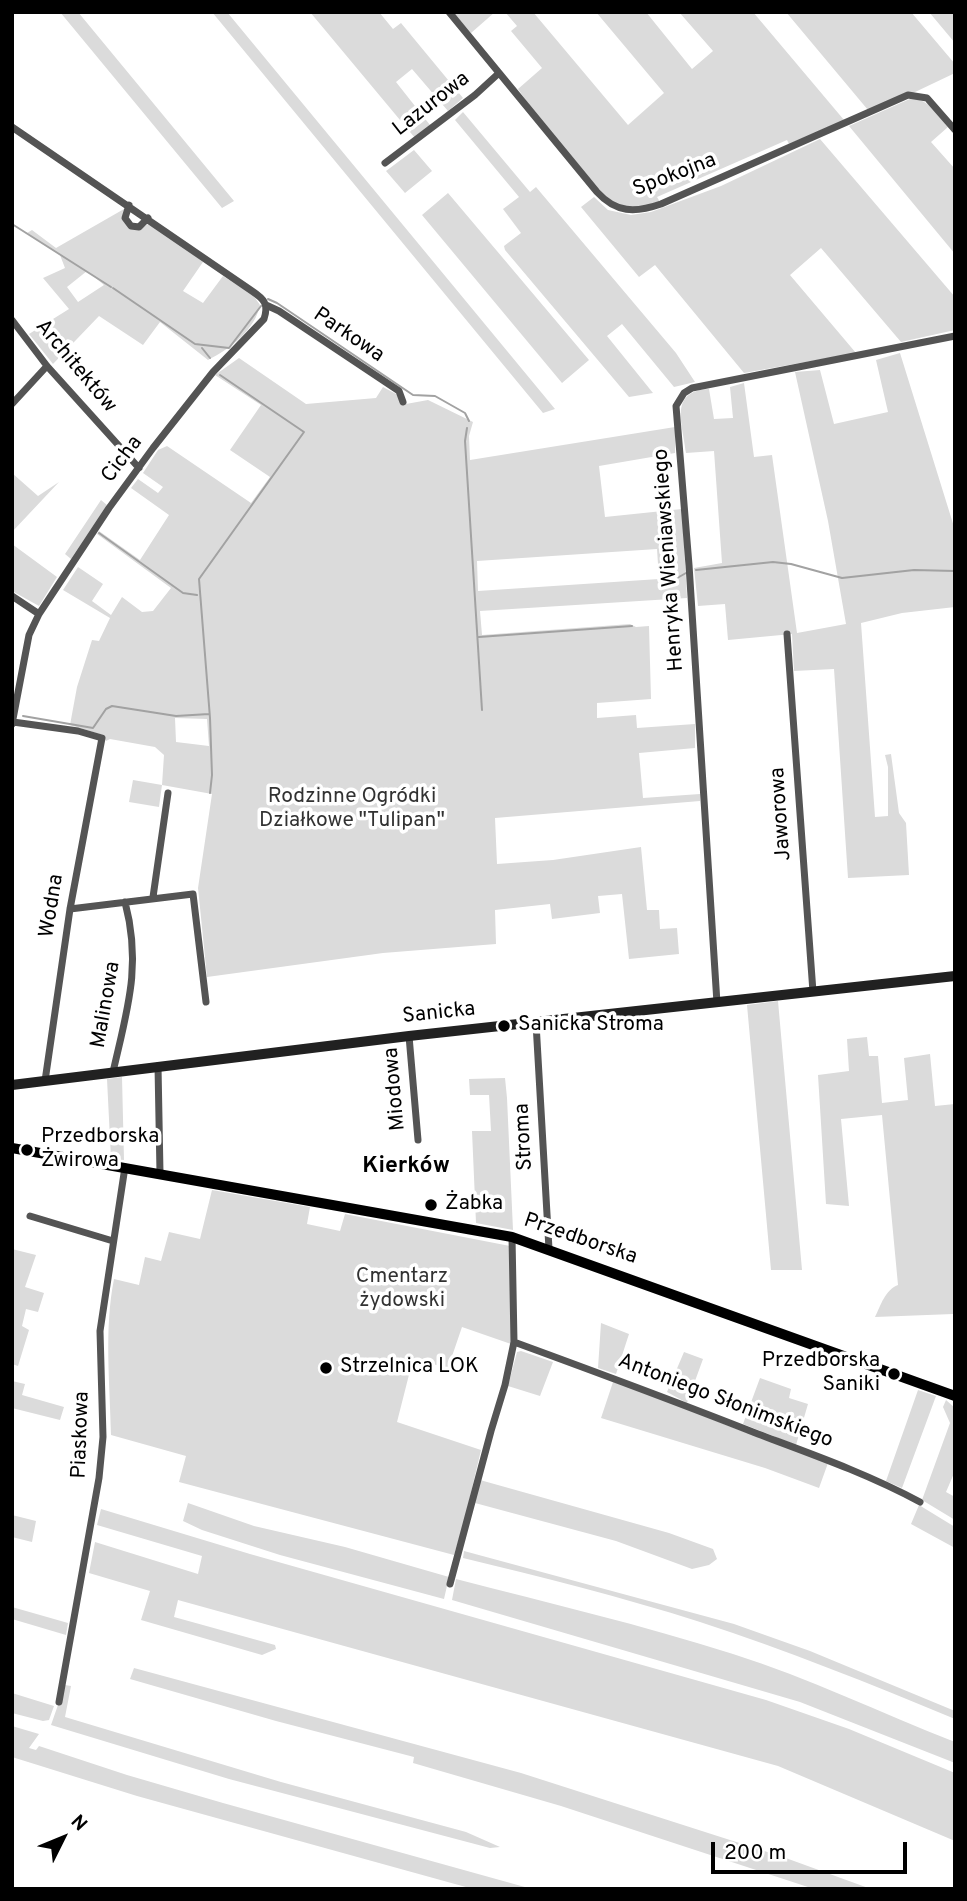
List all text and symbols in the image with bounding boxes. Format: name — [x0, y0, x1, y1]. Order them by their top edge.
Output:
street label: Lazurowa — [389, 67, 475, 143]
street label: Spokojna — [630, 149, 720, 203]
street label: Parkowa — [308, 303, 388, 369]
street label: Architektów — [29, 315, 121, 419]
street label: Cicha — [97, 431, 149, 489]
street label: Henryka Wieniawskiego — [650, 448, 690, 672]
street label: Jaworowa — [766, 766, 798, 862]
park label: Rodzinne Ogródki Działkowe "Tulipan" — [259, 785, 445, 835]
street label: Wodna — [36, 872, 70, 940]
street label: Malinowa — [87, 960, 127, 1050]
street label: Sanicka — [401, 998, 477, 1030]
place label: Sanicka Stroma — [518, 1013, 664, 1039]
marker: Sanicka Stroma — [496, 1018, 512, 1034]
street label: Miodowa — [380, 1046, 412, 1132]
street label: Stroma — [511, 1103, 539, 1171]
place label: Przedborska Żwirowa — [41, 1125, 159, 1175]
marker: Przedborska Żwirowa — [19, 1142, 35, 1158]
district label: Kierków — [362, 1153, 450, 1181]
place label: Żabka — [445, 1192, 503, 1218]
marker: Żabka — [423, 1197, 439, 1213]
street label: Przedborska — [520, 1209, 640, 1271]
park label: Cmentarz żydowski — [356, 1265, 448, 1315]
street label: Antoniego Słonimskiego — [614, 1349, 836, 1455]
place label: Przedborska Saniki — [762, 1349, 880, 1399]
place label: Strzelnica LOK — [340, 1355, 479, 1381]
marker: Strzelnica LOK — [318, 1360, 334, 1376]
marker: Przedborska Saniki — [886, 1366, 902, 1382]
street label: Piaskowa — [68, 1391, 96, 1479]
north arrow — [28, 1803, 98, 1873]
text: N — [65, 1811, 92, 1837]
scale bar — [715, 1828, 911, 1872]
text: 200 m — [724, 1840, 786, 1867]

